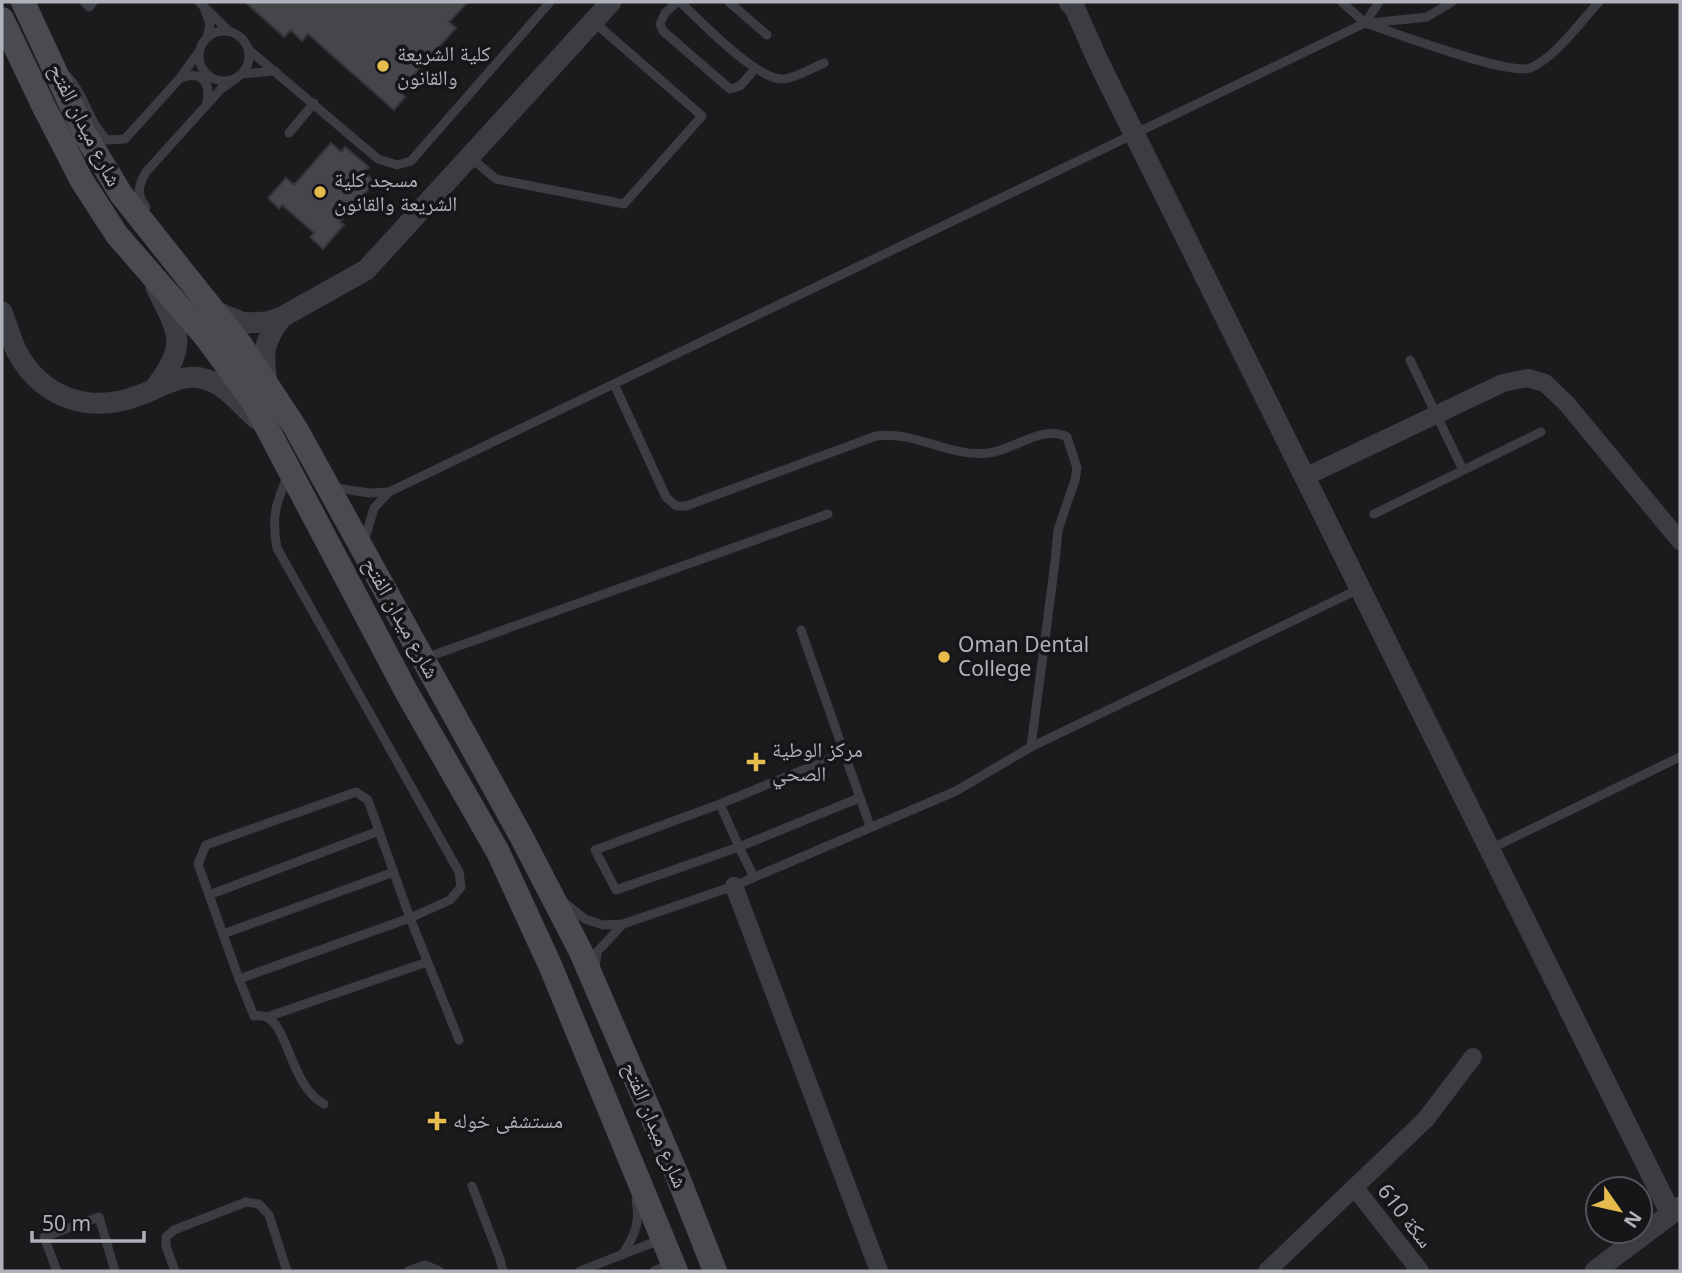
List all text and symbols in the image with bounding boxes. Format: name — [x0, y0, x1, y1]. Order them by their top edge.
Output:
place label: كلية الشريعة والقانون — [397, 39, 491, 91]
street label: شارع ميدان الفتح — [43, 58, 129, 191]
marker: كلية الشريعة والقانون — [375, 58, 391, 74]
place label: مسجد كلية الشريعة والقانون — [334, 165, 457, 217]
marker: مسجد كلية الشريعة والقانون — [312, 184, 328, 200]
street label: شارع ميدان الفتح — [357, 552, 447, 683]
place label: Oman Dental College — [958, 630, 1089, 682]
marker: Oman Dental College — [936, 649, 952, 665]
place label: مركز الوطية الصحي — [772, 735, 863, 790]
marker: مركز الوطية الصحي — [746, 752, 766, 772]
street label: شارع ميدان الفتح — [617, 1057, 695, 1192]
place label: مستشفى خوله — [453, 1106, 563, 1134]
marker: مستشفى خوله — [427, 1111, 447, 1131]
north arrow — [1584, 1175, 1654, 1245]
street label: سكة 610 — [1372, 1177, 1440, 1253]
scale bar — [32, 1200, 144, 1244]
text: N — [1618, 1206, 1648, 1233]
text: 50 m — [42, 1209, 91, 1237]

